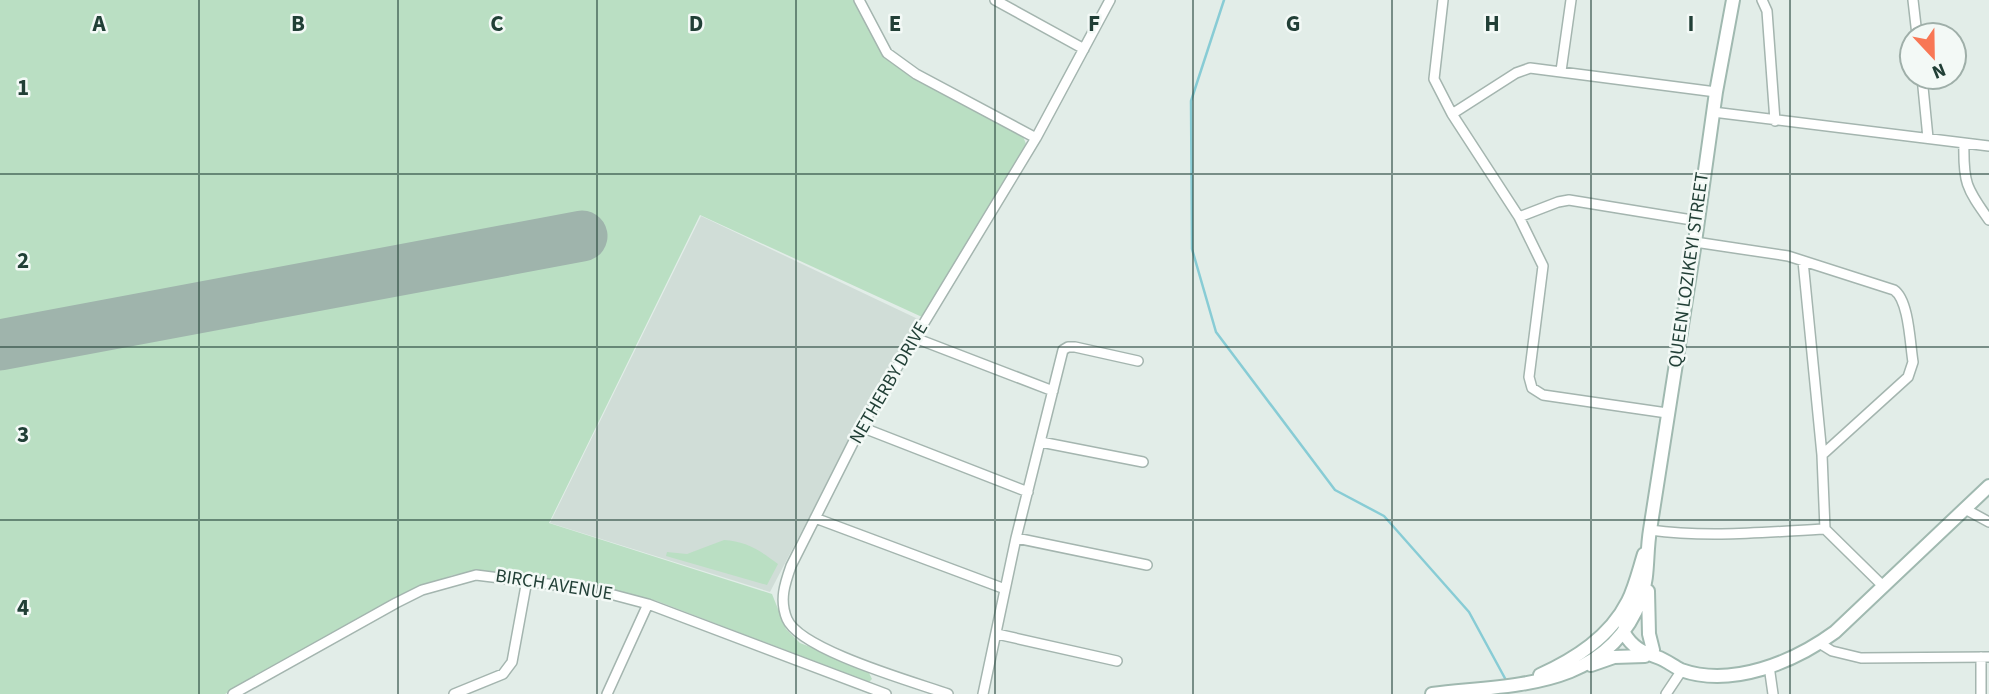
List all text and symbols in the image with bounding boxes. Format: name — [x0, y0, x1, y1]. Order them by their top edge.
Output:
text: A — [91, 7, 106, 40]
text: B — [291, 7, 305, 40]
text: C — [490, 7, 504, 40]
text: D — [689, 7, 703, 40]
text: E — [889, 7, 901, 40]
text: F — [1088, 7, 1100, 40]
text: G — [1286, 7, 1300, 40]
text: H — [1484, 7, 1500, 40]
text: I — [1688, 7, 1694, 40]
north arrow — [1898, 21, 1968, 91]
text: N — [1928, 55, 1950, 85]
text: 1 — [17, 71, 29, 104]
street label: QUEEN LOZIKEYI STREET — [1662, 171, 1716, 369]
text: 2 — [17, 244, 29, 277]
street label: NETHERBY DRIVE — [843, 317, 935, 449]
text: 3 — [17, 418, 29, 451]
street label: BIRCH AVENUE — [493, 562, 615, 608]
text: 4 — [17, 591, 29, 624]

